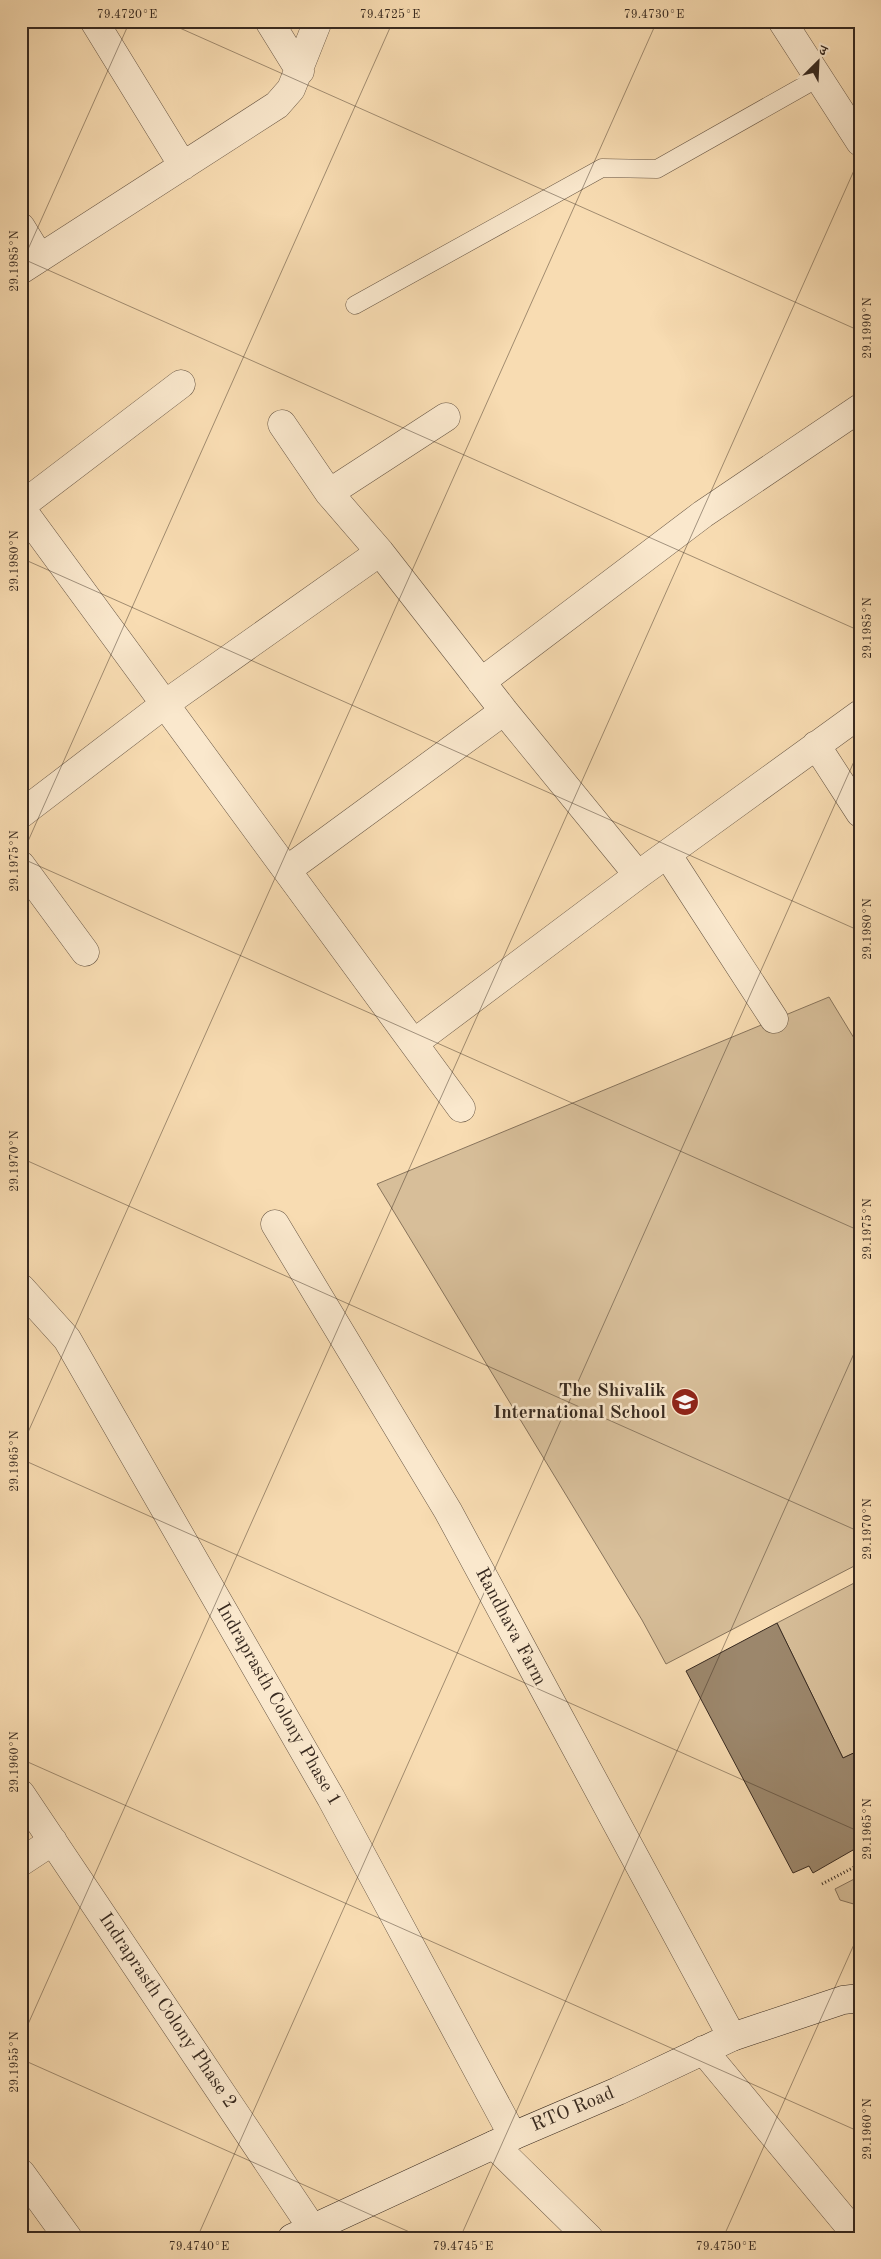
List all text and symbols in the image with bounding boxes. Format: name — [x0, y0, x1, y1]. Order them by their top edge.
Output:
text: 79.4725°E — [360, 8, 420, 21]
text: 79.4720°E — [97, 9, 157, 21]
text: 79.4730°E — [624, 9, 684, 21]
north arrow — [794, 38, 844, 88]
text: उ — [816, 43, 830, 59]
text: 29.1985°N — [8, 230, 21, 292]
text: 29.1990°N — [862, 297, 874, 359]
text: 29.1980°N — [9, 530, 21, 592]
text: 29.1985°N — [861, 597, 874, 659]
text: 29.1975°N — [8, 830, 21, 892]
text: 29.1980°N — [862, 898, 874, 960]
text: 29.1970°N — [9, 1130, 21, 1192]
text: 29.1975°N — [861, 1198, 874, 1260]
place label: The Shivalik International School — [493, 1382, 666, 1423]
school or university icon: The Shivalik International School — [670, 1387, 700, 1417]
text: 29.1965°N — [8, 1430, 21, 1492]
text: 29.1970°N — [862, 1498, 874, 1560]
street label: Randhava Farm — [471, 1565, 549, 1689]
street label: Indraprasth Colony Phase 1 — [212, 1600, 344, 1810]
text: 29.1960°N — [9, 1731, 21, 1793]
text: 29.1965°N — [861, 1798, 874, 1860]
street label: Indraprasth Colony Phase 2 — [95, 1910, 239, 2112]
text: 29.1955°N — [8, 2031, 21, 2093]
street label: RTO Road — [529, 2084, 617, 2136]
text: 29.1960°N — [862, 2098, 874, 2160]
text: 79.4745°E — [433, 2240, 493, 2253]
text: 79.4750°E — [696, 2240, 756, 2253]
text: 79.4740°E — [169, 2241, 229, 2253]

